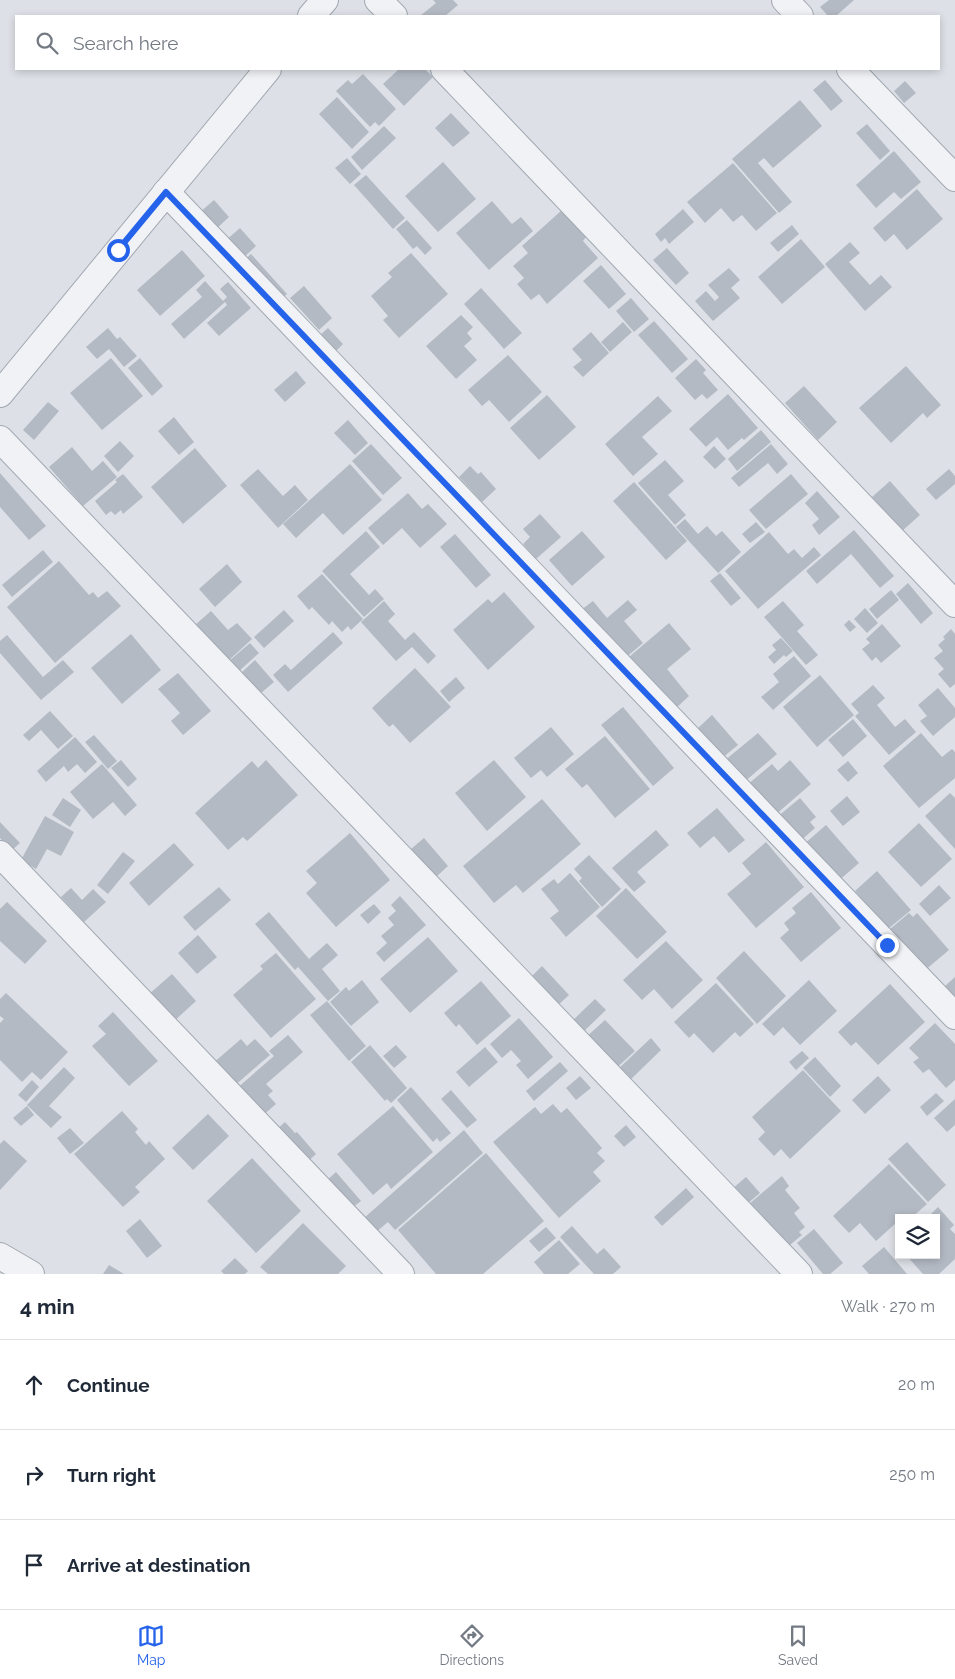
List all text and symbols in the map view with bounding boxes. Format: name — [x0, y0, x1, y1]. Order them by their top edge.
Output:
search box — [15, 15, 940, 70]
icon: search — [33, 29, 61, 57]
text: Search here — [73, 32, 179, 54]
route start — [107, 239, 130, 262]
route end — [876, 934, 899, 957]
map controls — [895, 1214, 940, 1259]
button: layers — [895, 1214, 940, 1259]
text: 4 min — [20, 1294, 75, 1319]
text: Walk · 270 m — [841, 1297, 935, 1316]
icon: ahead — [20, 1371, 48, 1399]
text: Continue — [67, 1374, 150, 1396]
text: 20 m — [898, 1375, 935, 1394]
icon: right — [20, 1461, 48, 1489]
text: Turn right — [67, 1464, 156, 1486]
text: 250 m — [889, 1465, 935, 1484]
icon: arrive — [20, 1551, 48, 1579]
text: Arrive at destination — [67, 1554, 251, 1576]
tab: Map — [137, 1622, 165, 1668]
tab: Directions — [439, 1622, 504, 1668]
tab: Saved — [778, 1622, 818, 1668]

